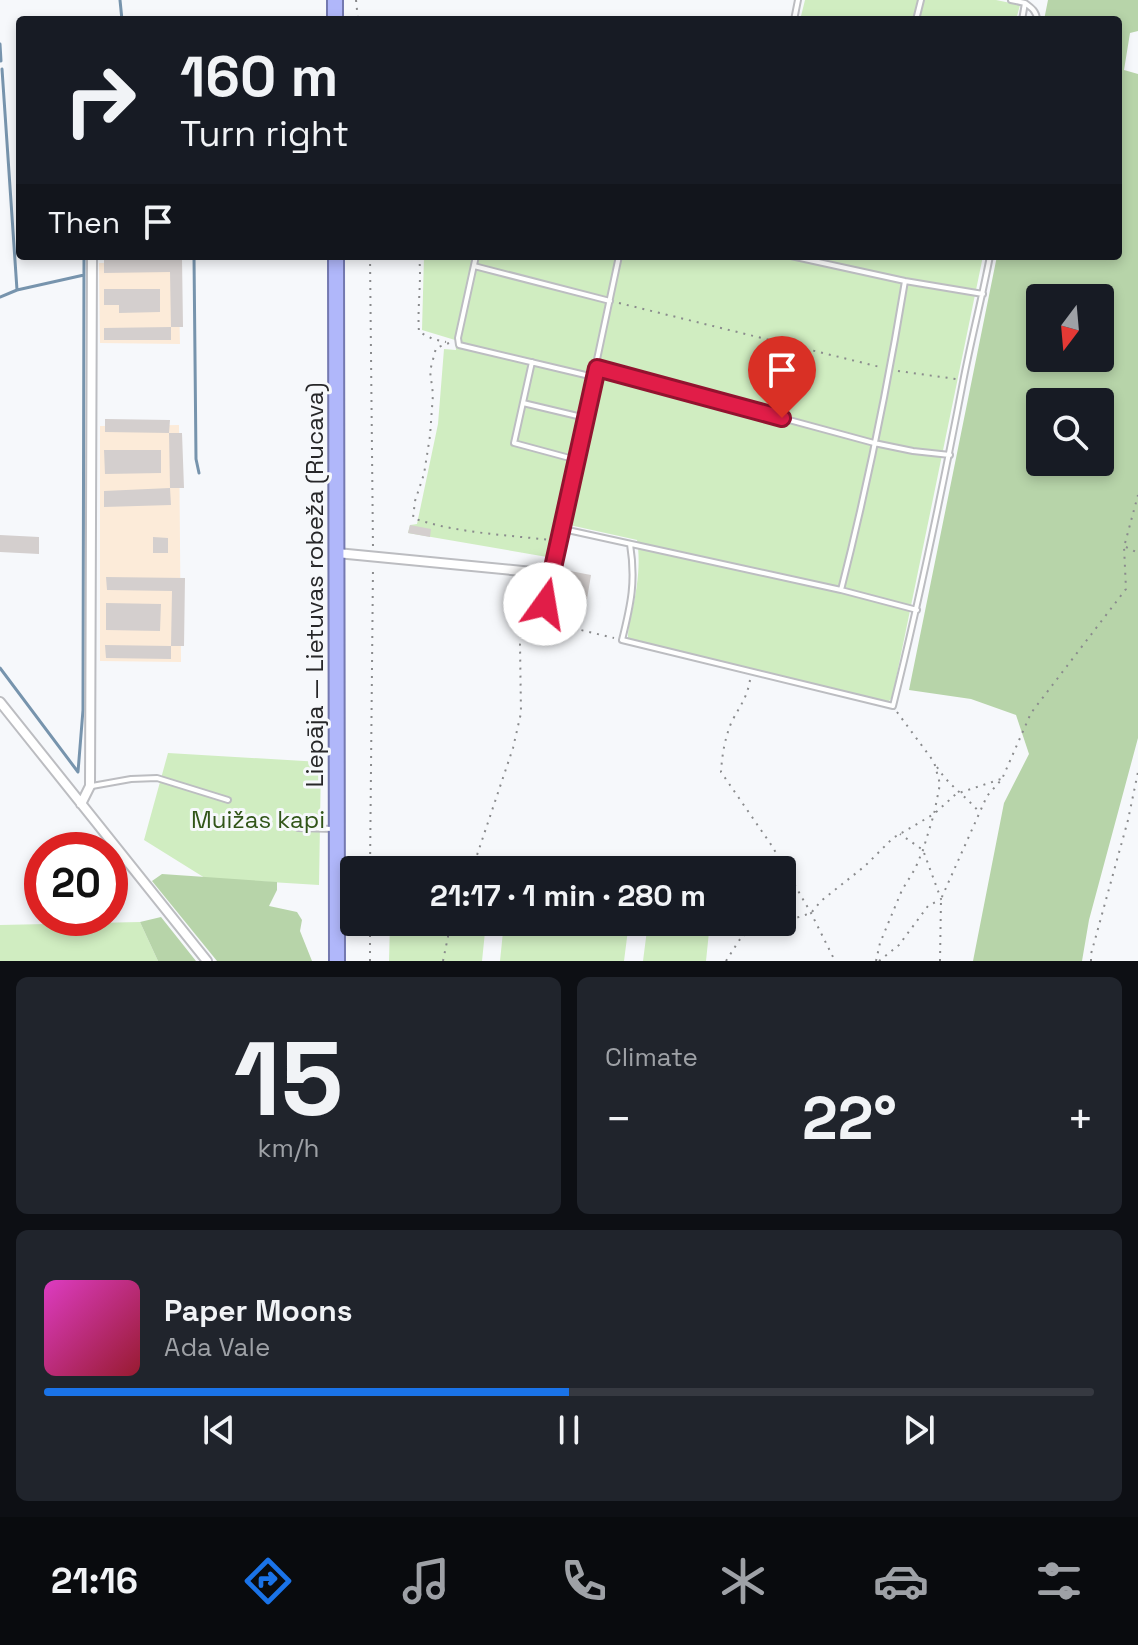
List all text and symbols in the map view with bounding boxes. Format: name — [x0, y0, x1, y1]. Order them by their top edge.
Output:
text: 160 m — [180, 41, 338, 112]
icon: right — [48, 48, 152, 152]
text: Turn right — [180, 111, 349, 157]
icon: arrive — [136, 200, 180, 244]
text: Then — [48, 203, 120, 242]
north arrow — [1026, 284, 1114, 372]
map controls — [1026, 284, 1114, 476]
pin — [748, 336, 816, 418]
icon: arrive — [760, 348, 804, 392]
street label: Liepāja — Lietuvas robeža (Rucava) — [299, 382, 330, 788]
button: search — [1026, 388, 1114, 476]
position arrow — [503, 562, 587, 646]
park label: Muižas kapi — [191, 804, 325, 835]
speed limit sign: 20 — [24, 832, 128, 936]
text: 21:17 · 1 min · 280 m — [430, 876, 706, 915]
text: 15 — [234, 1013, 343, 1145]
text: Climate — [605, 1040, 698, 1074]
text: 22° — [802, 1080, 897, 1157]
text: − — [605, 1091, 632, 1147]
text: + — [1067, 1091, 1094, 1147]
text: km/h — [258, 1131, 319, 1165]
text: Paper Moons — [164, 1291, 353, 1330]
text: Ada Vale — [164, 1330, 270, 1364]
icon: previous — [197, 1408, 241, 1452]
icon: pause — [547, 1408, 591, 1452]
icon: next — [897, 1408, 941, 1452]
icon: directions — [240, 1553, 296, 1609]
icon: music — [398, 1553, 454, 1609]
icon: phone — [556, 1553, 612, 1609]
icon: climate — [715, 1553, 771, 1609]
icon: car — [873, 1553, 929, 1609]
icon: filters — [1031, 1553, 1087, 1609]
text: 21:16 — [51, 1558, 138, 1604]

